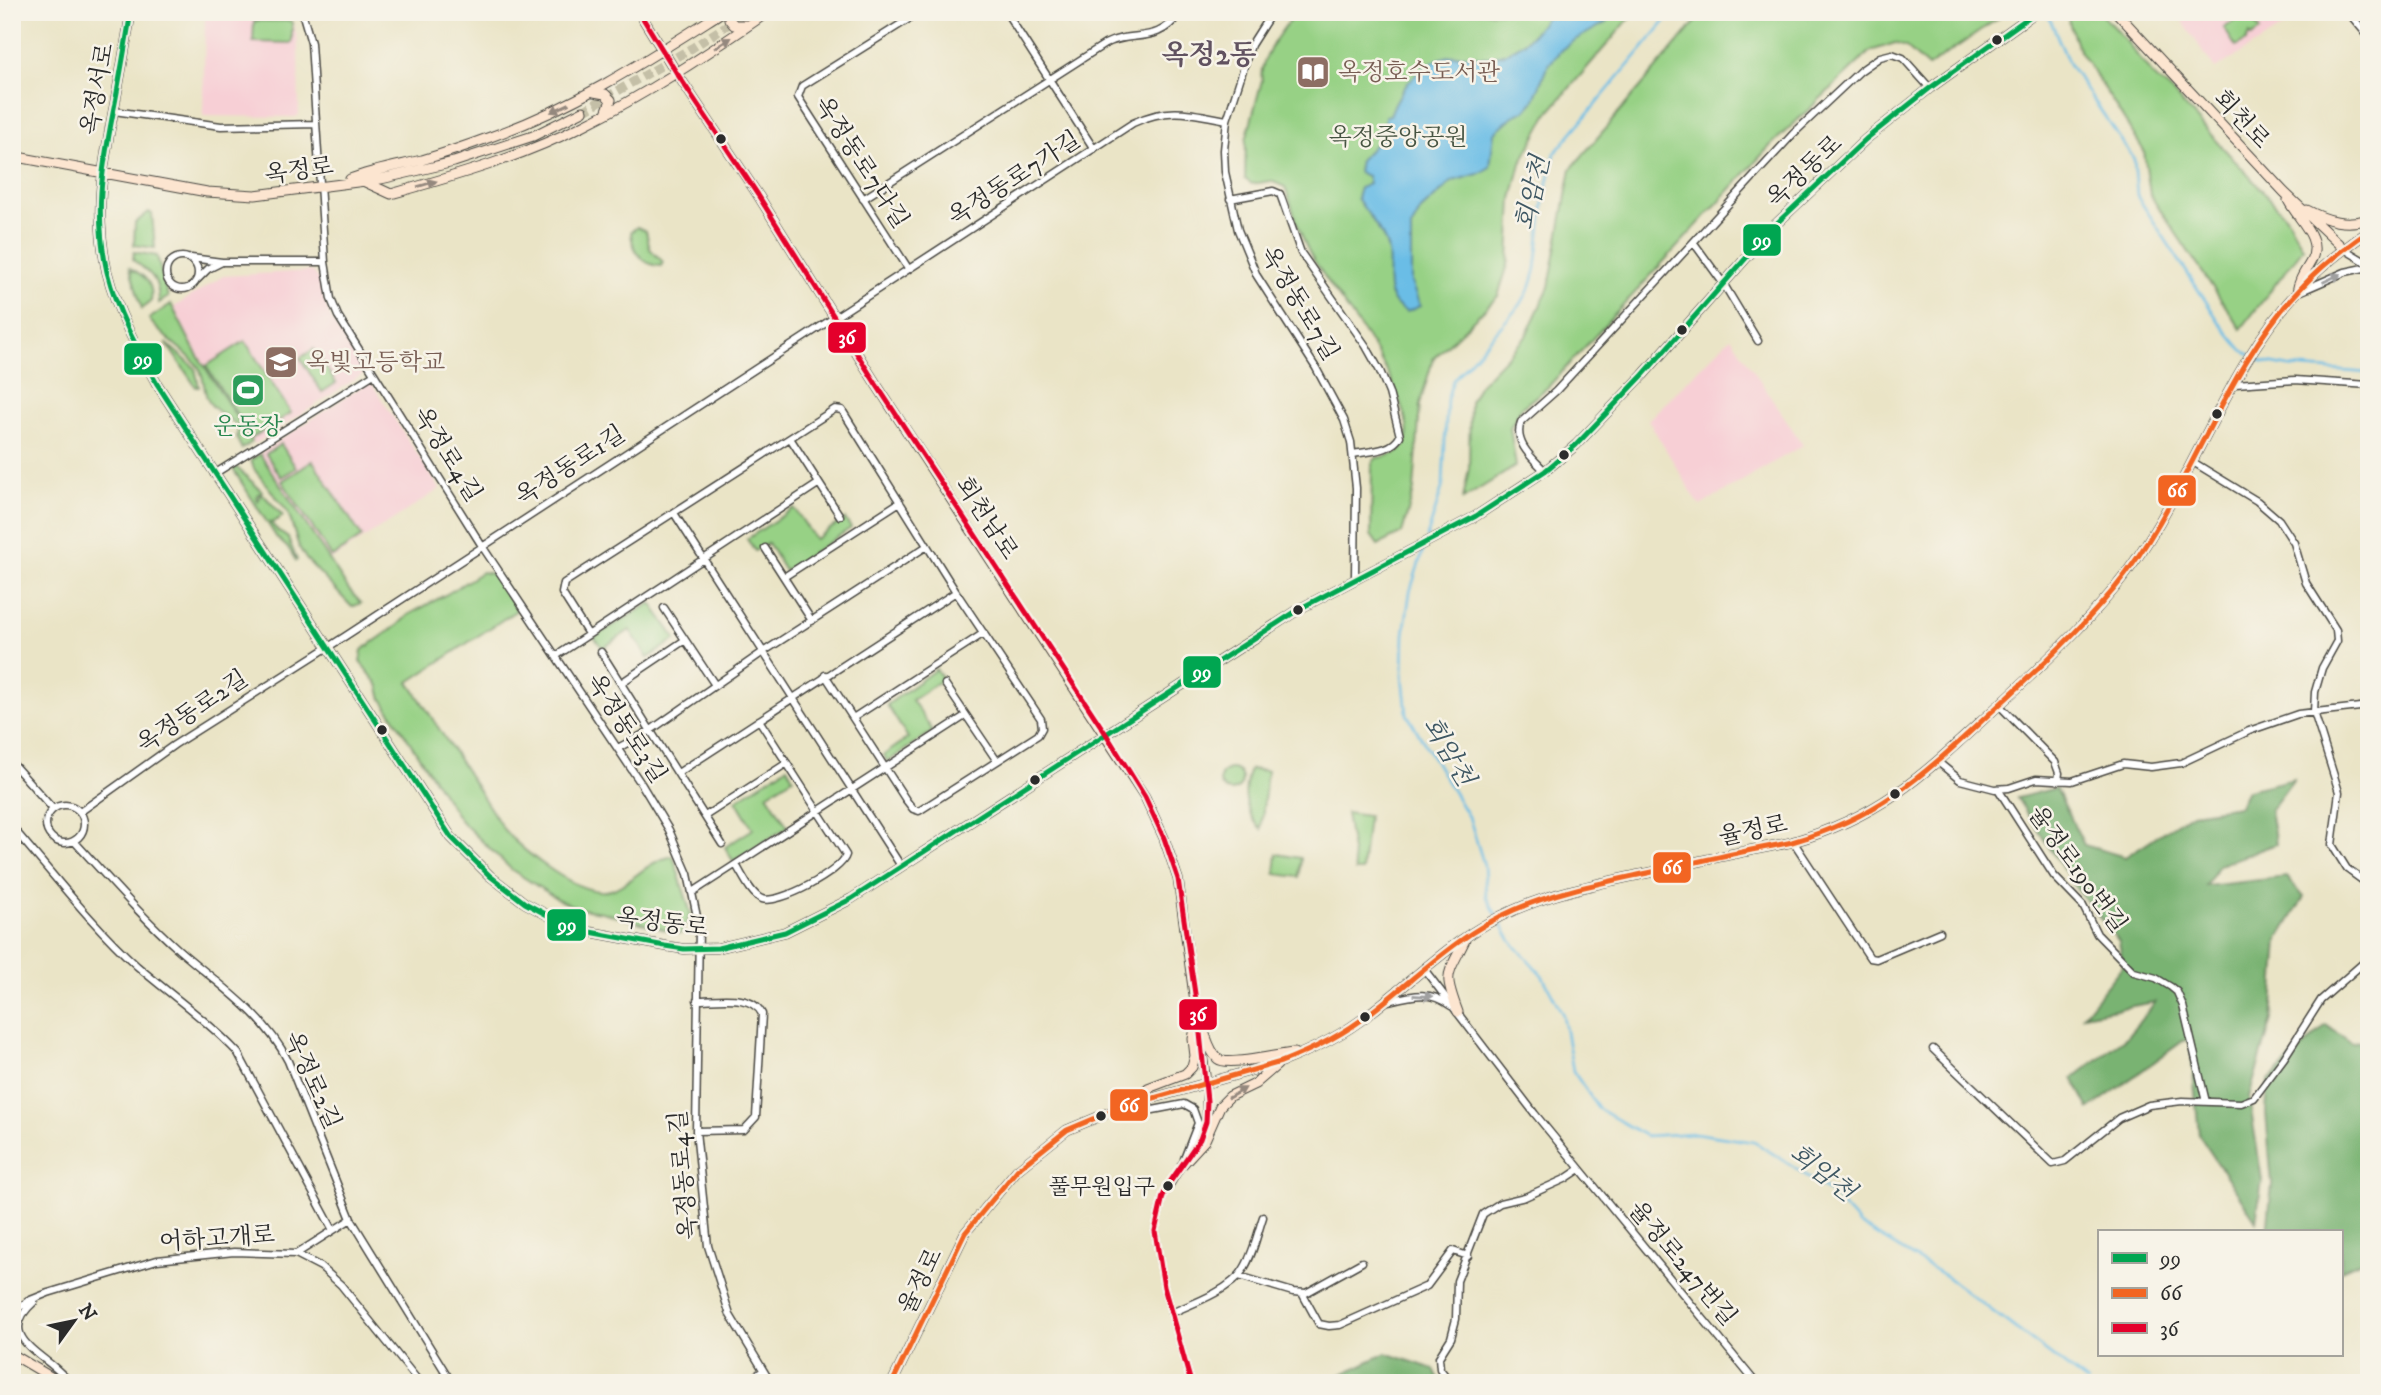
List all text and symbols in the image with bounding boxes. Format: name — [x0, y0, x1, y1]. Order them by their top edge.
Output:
unlabelled marker — [1990, 33, 2004, 47]
one-way arrow — [713, 37, 732, 50]
district label: 옥정2동 — [1162, 38, 1256, 73]
street label: 옥정서로 — [75, 41, 121, 137]
library icon: 옥정호수도서관 — [1294, 53, 1332, 91]
place label: 옥정호수도서관 — [1338, 58, 1500, 88]
street label: 회천로 — [2207, 84, 2276, 155]
street label: 옥정동로7다길 — [807, 91, 915, 234]
one-way arrow — [550, 102, 570, 114]
park label: 옥정중앙공원 — [1328, 123, 1468, 153]
street label: 옥정동로7가길 — [943, 125, 1086, 233]
street label: 옥정동로 — [1761, 129, 1849, 214]
unlabelled marker — [714, 132, 728, 146]
street label: 옥정로 — [263, 151, 336, 191]
water label: 회암천 — [1509, 151, 1558, 234]
one-way arrow — [416, 178, 438, 189]
line badge: 99 — [1742, 223, 1782, 257]
text: 99 — [1751, 230, 1771, 253]
street label: 옥정동로7길 — [1253, 241, 1345, 366]
one-way arrow — [2322, 272, 2342, 284]
line badge: 36 — [827, 321, 867, 354]
unlabelled marker — [1675, 323, 1689, 337]
text: 36 — [839, 327, 857, 350]
line badge: 99 — [123, 342, 163, 376]
school or university icon: 옥빛고등학교 — [262, 343, 300, 381]
place label: 옥빛고등학교 — [306, 348, 445, 378]
text: 99 — [132, 349, 152, 372]
sports icon: 운동장 — [229, 371, 267, 409]
street label: 옥정로4길 — [406, 401, 488, 508]
unlabelled marker — [2210, 407, 2224, 421]
place label: 운동장 — [213, 412, 284, 442]
street label: 옥정동로1길 — [510, 419, 631, 512]
unlabelled marker — [1557, 448, 1571, 462]
street label: 회천남로 — [948, 471, 1024, 566]
line badge: 66 — [2157, 474, 2197, 507]
text: 66 — [2167, 480, 2188, 503]
unlabelled marker — [1291, 603, 1305, 617]
line badge: 99 — [1182, 655, 1222, 689]
text: 99 — [1191, 662, 1211, 685]
street label: 옥정동로2길 — [131, 664, 254, 760]
street label: 옥정동로3길 — [580, 668, 673, 789]
water label: 회암천 — [1414, 711, 1482, 794]
unlabelled marker — [375, 723, 389, 737]
unlabelled marker — [1028, 773, 1042, 787]
unlabelled marker — [1888, 787, 1902, 801]
street label: 율정로190번길 — [2021, 800, 2133, 939]
street label: 율정로 — [1716, 809, 1790, 853]
line badge: 66 — [1652, 851, 1692, 884]
text: 66 — [1662, 857, 1683, 880]
street label: 옥정동로 — [614, 902, 710, 944]
line badge: 99 — [546, 908, 587, 942]
text: 99 — [556, 915, 576, 938]
one-way arrow — [1412, 990, 1434, 1001]
line badge: 36 — [1178, 998, 1218, 1031]
text: 36 — [1190, 1004, 1208, 1027]
unlabelled marker — [1358, 1010, 1372, 1024]
street label: 옥정로2길 — [277, 1027, 347, 1134]
one-way arrow — [1228, 1087, 1247, 1099]
line badge: 66 — [1109, 1088, 1149, 1122]
text: 66 — [1119, 1095, 1140, 1118]
street label: 옥정동로4길 — [663, 1109, 705, 1241]
unlabelled marker — [1094, 1109, 1108, 1123]
water label: 회암천 — [1782, 1137, 1863, 1211]
place label: 풀무원입구 — [1049, 1174, 1155, 1201]
marker: 풀무원입구 — [1161, 1179, 1175, 1193]
street label: 율정로247번길 — [1621, 1195, 1743, 1332]
street label: 어하고개로 — [158, 1220, 276, 1258]
legend — [2098, 1230, 2342, 1356]
street label: 율정로 — [892, 1244, 950, 1319]
text: 99 — [2159, 1247, 2181, 1273]
text: 66 — [2160, 1281, 2183, 1307]
north arrow — [38, 1286, 108, 1356]
text: N — [73, 1300, 101, 1326]
text: 36 — [2160, 1317, 2180, 1343]

